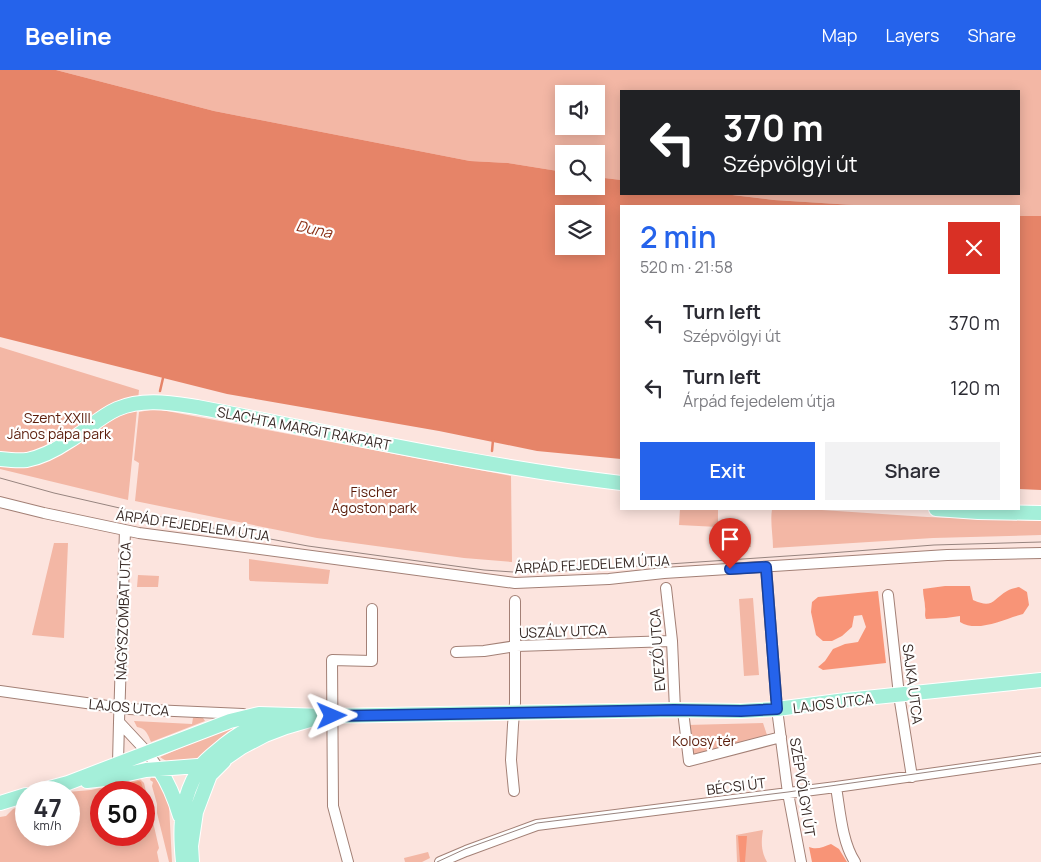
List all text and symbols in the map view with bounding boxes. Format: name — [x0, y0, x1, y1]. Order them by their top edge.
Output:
text: Beeline — [25, 19, 112, 52]
text: Map — [822, 23, 857, 47]
text: Layers — [885, 23, 939, 47]
text: Share — [967, 23, 1016, 47]
map controls — [555, 85, 605, 255]
button: sound — [555, 85, 605, 135]
text: 370 m — [723, 104, 824, 152]
icon: left — [640, 110, 705, 175]
button: search — [555, 145, 605, 195]
text: Szépvölgyi út — [723, 149, 858, 179]
button: layers — [555, 205, 605, 255]
water label: Duna — [294, 215, 335, 243]
text: 2 min — [640, 216, 716, 257]
button: close — [948, 222, 1000, 274]
text: 520 m · 21:58 — [640, 256, 733, 278]
text: Turn left — [683, 299, 761, 325]
icon: left — [640, 309, 668, 337]
text: 370 m — [948, 310, 1000, 336]
text: Szépvölgyi út — [683, 325, 781, 347]
text: Turn left — [683, 364, 761, 390]
icon: left — [640, 374, 668, 402]
text: 120 m — [950, 375, 1000, 401]
text: Árpád fejedelem útja — [683, 390, 835, 412]
street label: SLACHTA MARGIT RAKPART — [215, 402, 393, 454]
park label: Szent XXIII. János pápa park — [7, 408, 112, 443]
button: Exit — [640, 442, 815, 500]
button: Share — [825, 442, 1000, 500]
park label: Fischer Ágoston park — [331, 482, 418, 517]
street label: ÁRPÁD FEJEDELEM ÚTJA — [115, 505, 271, 545]
pin — [709, 518, 751, 569]
icon: arrive — [716, 525, 744, 553]
street label: NAGYSZOMBAT UTCA — [111, 541, 135, 680]
street label: ÁRPÁD FEJEDELEM ÚTJA — [514, 550, 670, 578]
street label: EVEZŐ UTCA — [645, 608, 669, 692]
street label: USZÁLY UTCA — [519, 620, 607, 642]
street label: SAJKA UTCA — [899, 643, 927, 725]
position arrow — [305, 689, 357, 741]
street label: LAJOS UTCA — [792, 689, 874, 717]
street label: LAJOS UTCA — [88, 694, 170, 720]
park label: Kolosy tér — [672, 731, 736, 750]
street label: SZÉPVÖLGYI ÚT — [786, 736, 820, 839]
street label: BÉCSI ÚT — [705, 773, 767, 799]
speed limit sign: 50 — [90, 781, 155, 846]
text: 47 — [33, 790, 62, 825]
text: km/h — [34, 817, 61, 834]

